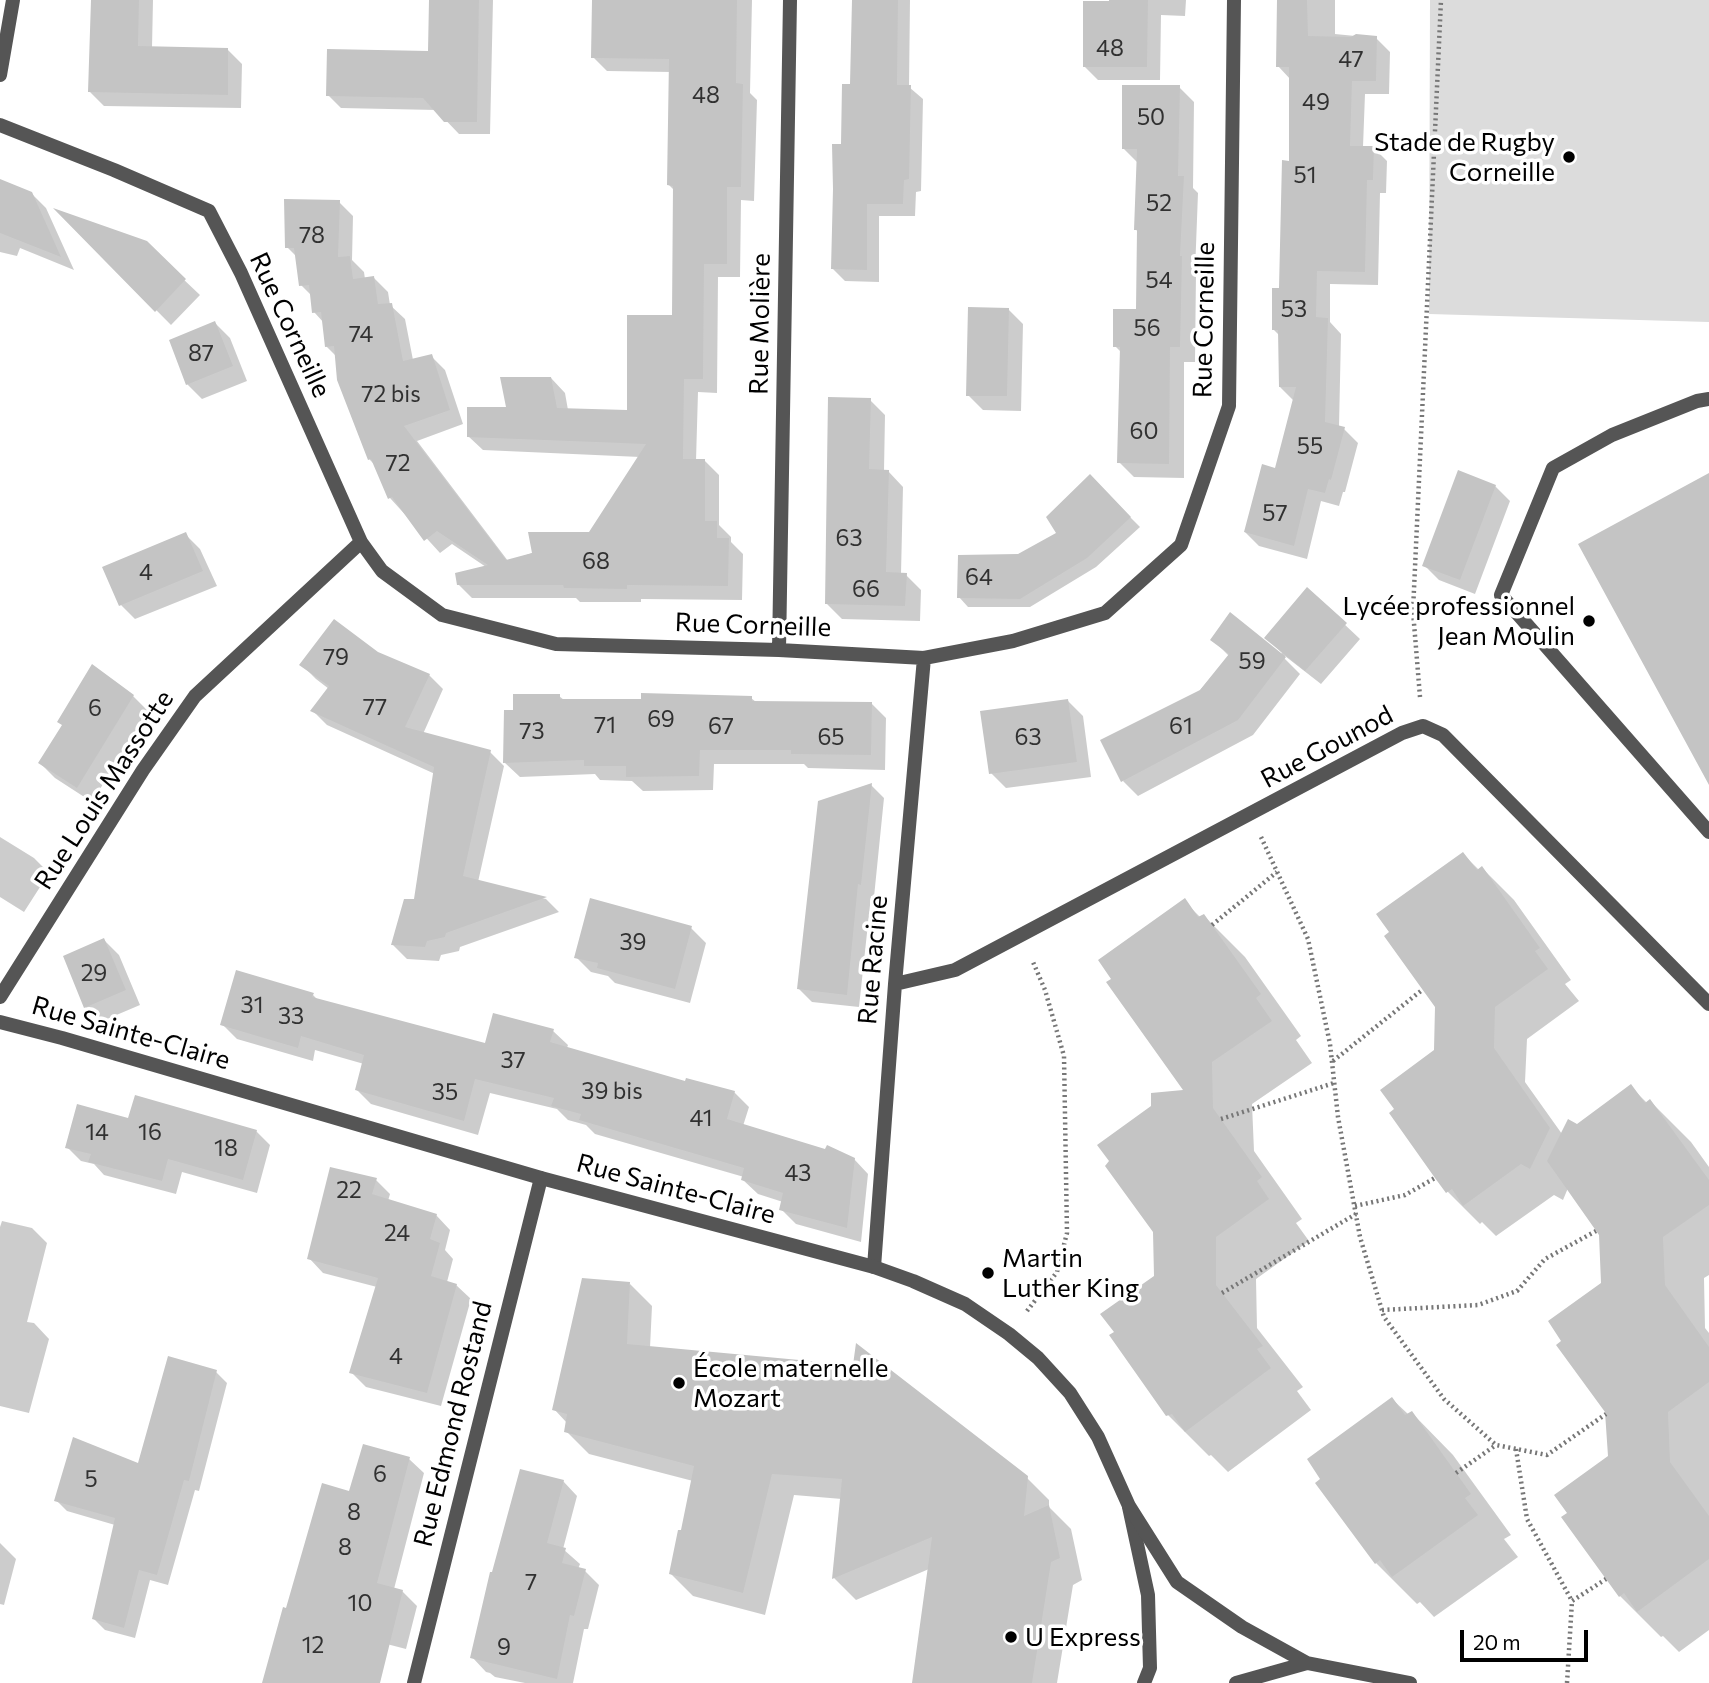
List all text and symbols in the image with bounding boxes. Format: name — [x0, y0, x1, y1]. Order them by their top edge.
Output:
house number: 48 — [1096, 34, 1124, 62]
house number: 47 — [1338, 45, 1364, 73]
house number: 48 — [692, 81, 720, 109]
house number: 49 — [1302, 88, 1330, 116]
house number: 50 — [1137, 103, 1165, 131]
place label: Stade de Rugby Corneille — [1374, 126, 1555, 188]
marker: Stade de Rugby Corneille — [1561, 149, 1577, 165]
house number: 51 — [1293, 161, 1317, 189]
house number: 52 — [1146, 189, 1172, 217]
house number: 78 — [299, 221, 325, 249]
street label: Rue Corneille — [1187, 242, 1221, 398]
street label: Rue Corneille — [243, 248, 337, 402]
street label: Rue Molière — [743, 253, 777, 395]
house number: 54 — [1145, 266, 1173, 294]
house number: 53 — [1281, 295, 1307, 323]
house number: 56 — [1133, 314, 1161, 342]
house number: 74 — [349, 320, 373, 348]
house number: 87 — [188, 339, 214, 367]
house number: 72 bis — [361, 380, 421, 408]
house number: 60 — [1130, 417, 1158, 445]
house number: 55 — [1297, 432, 1323, 460]
house number: 72 — [386, 449, 410, 477]
house number: 57 — [1262, 499, 1288, 527]
house number: 63 — [835, 524, 863, 552]
house number: 68 — [582, 547, 610, 575]
house number: 4 — [139, 558, 153, 586]
house number: 64 — [965, 563, 993, 591]
house number: 66 — [852, 575, 880, 603]
place label: Lycée professionnel Jean Moulin — [1343, 590, 1575, 652]
street label: Rue Corneille — [674, 607, 832, 643]
marker: Lycée professionnel Jean Moulin — [1581, 613, 1597, 629]
house number: 79 — [323, 643, 349, 671]
house number: 59 — [1238, 647, 1266, 675]
street label: Rue Louis Massotte — [28, 685, 180, 895]
house number: 77 — [363, 693, 387, 721]
house number: 6 — [88, 694, 102, 722]
street label: Rue Gounod — [1256, 699, 1398, 795]
house number: 69 — [647, 705, 675, 733]
house number: 71 — [594, 711, 616, 739]
house number: 67 — [708, 712, 734, 740]
house number: 61 — [1169, 712, 1193, 740]
house number: 73 — [519, 717, 545, 745]
house number: 65 — [817, 723, 845, 751]
house number: 63 — [1014, 723, 1042, 751]
street label: Rue Racine — [852, 894, 894, 1026]
house number: 39 — [619, 928, 647, 956]
house number: 29 — [81, 959, 107, 987]
street label: Rue Sainte-Claire — [28, 990, 234, 1076]
house number: 31 — [241, 991, 263, 1019]
house number: 33 — [278, 1002, 304, 1030]
house number: 37 — [500, 1046, 526, 1074]
house number: 39 bis — [581, 1077, 643, 1105]
house number: 35 — [432, 1078, 458, 1106]
house number: 41 — [690, 1104, 712, 1132]
house number: 14 — [85, 1118, 109, 1146]
house number: 16 — [138, 1118, 162, 1146]
house number: 18 — [214, 1134, 238, 1162]
street label: Rue Sainte-Claire — [573, 1147, 779, 1231]
house number: 43 — [785, 1159, 811, 1187]
house number: 22 — [336, 1176, 362, 1204]
house number: 24 — [384, 1219, 410, 1247]
place label: Martin Luther King — [1002, 1242, 1139, 1304]
marker: Martin Luther King — [980, 1265, 996, 1281]
street label: Rue Edmond Rostand — [407, 1298, 499, 1550]
house number: 4 — [389, 1342, 403, 1370]
place label: École maternelle Mozart — [693, 1352, 889, 1414]
marker: École maternelle Mozart — [671, 1375, 687, 1391]
house number: 6 — [373, 1460, 387, 1488]
house number: 5 — [84, 1465, 98, 1493]
house number: 8 — [347, 1498, 361, 1526]
house number: 8 — [338, 1533, 352, 1561]
house number: 7 — [525, 1568, 537, 1596]
house number: 10 — [348, 1589, 372, 1617]
scale bar — [1464, 1616, 1592, 1660]
place label: U Express — [1025, 1621, 1141, 1653]
marker: U Express — [1003, 1629, 1019, 1645]
text: 20 m — [1473, 1629, 1521, 1654]
house number: 12 — [302, 1631, 324, 1659]
house number: 9 — [497, 1633, 511, 1661]

